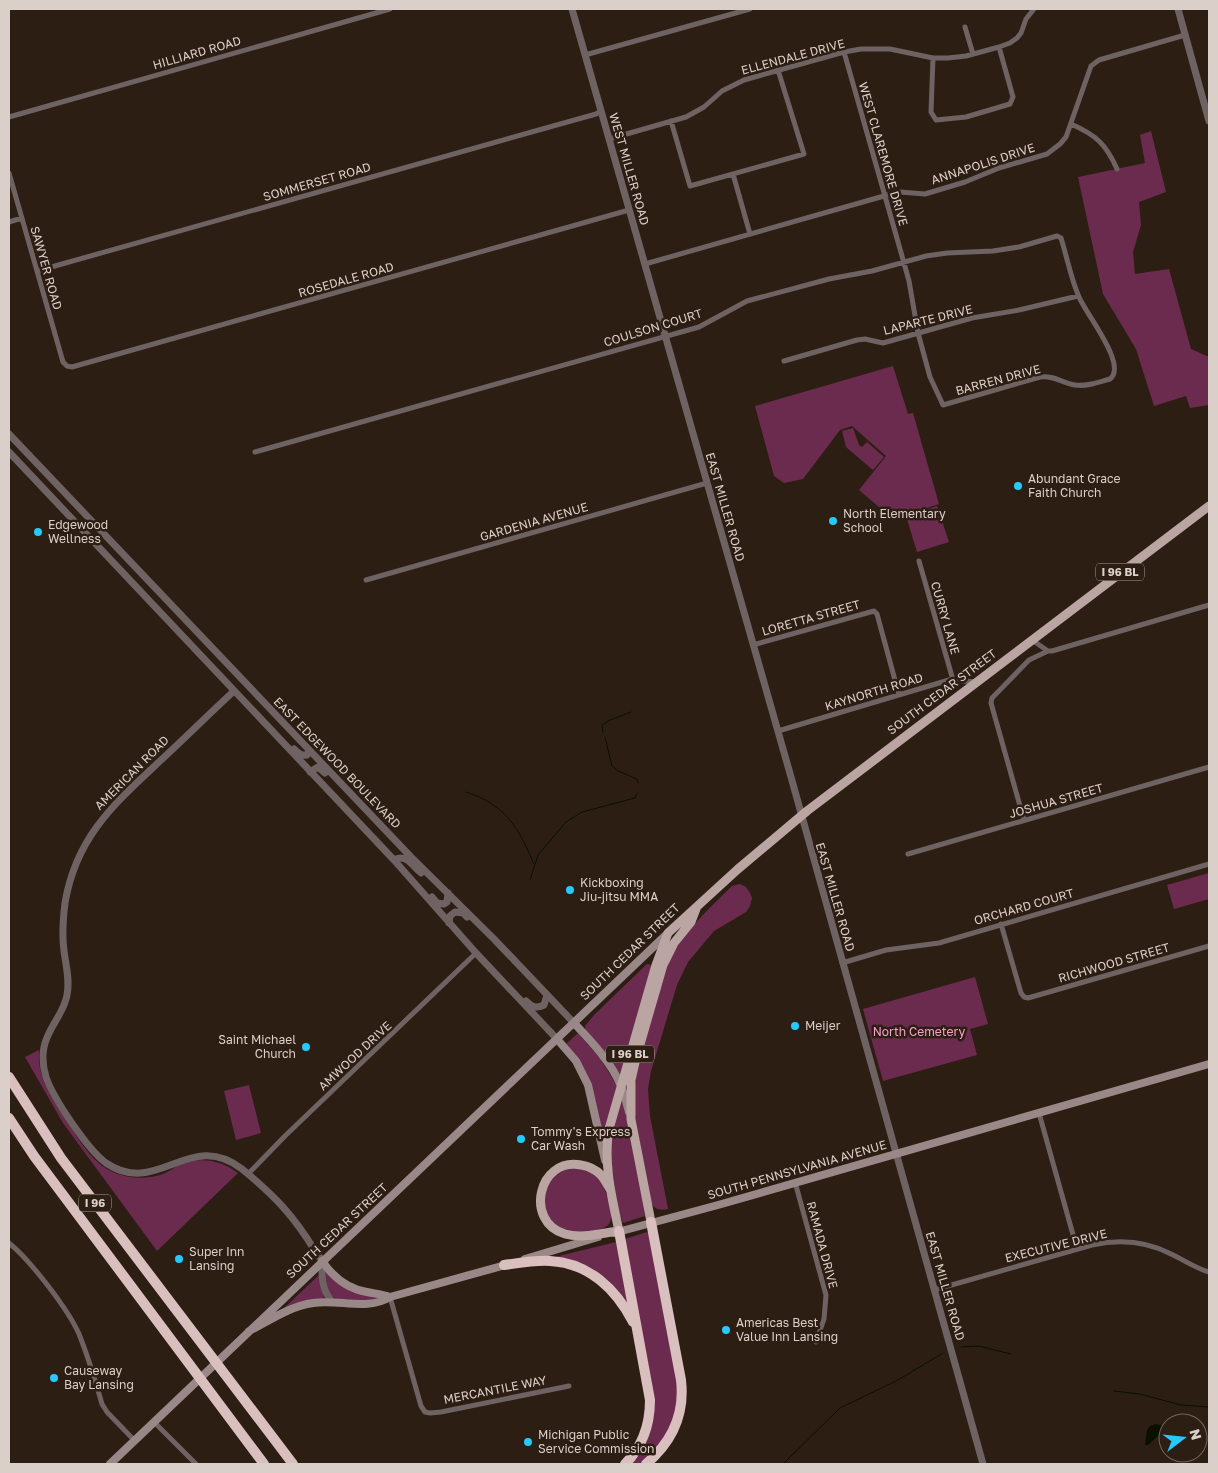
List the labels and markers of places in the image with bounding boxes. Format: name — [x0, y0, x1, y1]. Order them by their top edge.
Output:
place label: Abundant Grace Faith Church — [1028, 471, 1121, 500]
marker: Abundant Grace Faith Church — [1012, 480, 1024, 492]
place label: North Elementary School — [843, 506, 946, 535]
marker: North Elementary School — [827, 515, 839, 527]
place label: Edgewood Wellness — [48, 517, 108, 546]
marker: Edgewood Wellness — [32, 526, 44, 538]
place label: Kickboxing Jiu-jitsu MMA — [580, 875, 658, 904]
marker: Kickboxing Jiu-jitsu MMA — [564, 884, 576, 896]
place label: Meijer — [805, 1018, 841, 1033]
marker: Meijer — [789, 1020, 801, 1032]
place label: Saint Michael Church — [218, 1032, 296, 1061]
marker: Saint Michael Church — [300, 1041, 312, 1053]
place label: Tommy's Express Car Wash — [531, 1124, 630, 1153]
marker: Tommy's Express Car Wash — [515, 1133, 527, 1145]
place label: Super Inn Lansing — [189, 1244, 245, 1273]
marker: Super Inn Lansing — [173, 1253, 185, 1265]
place label: Americas Best Value Inn Lansing — [736, 1315, 838, 1344]
marker: Americas Best Value Inn Lansing — [720, 1324, 732, 1336]
place label: Causeway Bay Lansing — [64, 1363, 134, 1392]
marker: Causeway Bay Lansing — [48, 1372, 60, 1384]
place label: Michigan Public Service Commission — [538, 1427, 654, 1456]
marker: Michigan Public Service Commission — [522, 1436, 534, 1448]

